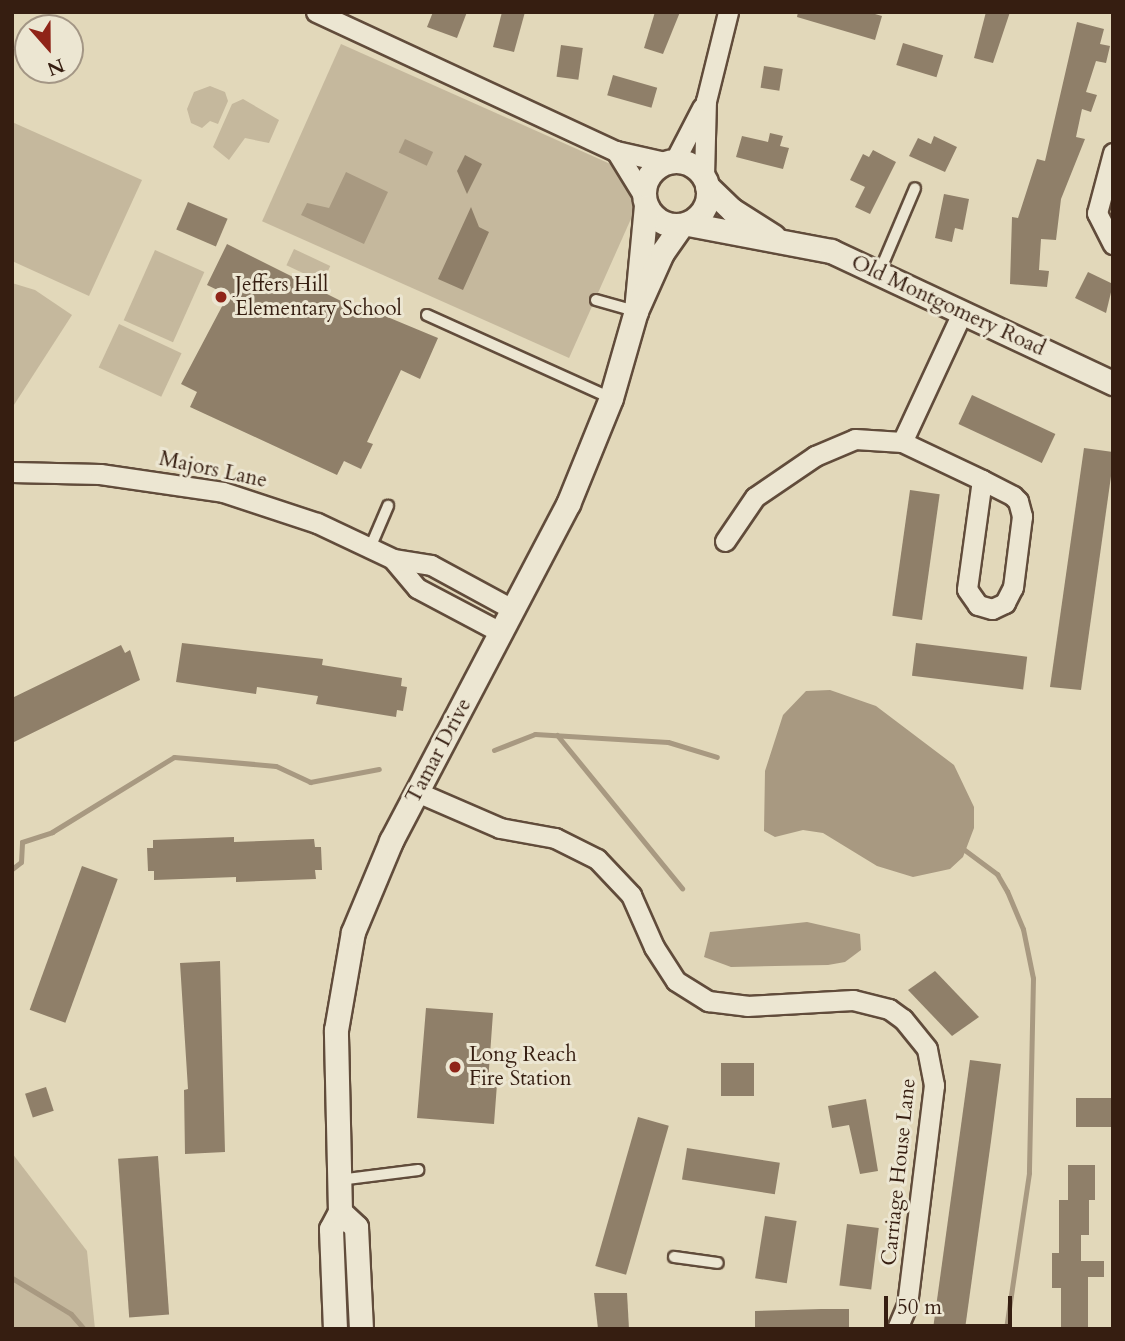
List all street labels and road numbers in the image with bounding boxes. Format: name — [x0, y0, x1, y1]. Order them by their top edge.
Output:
street label: Old Montgomery Road — [847, 250, 1049, 362]
street label: Majors Lane — [157, 446, 269, 494]
street label: Tamar Drive — [401, 694, 477, 808]
street label: Carriage House Lane — [877, 1077, 921, 1267]

